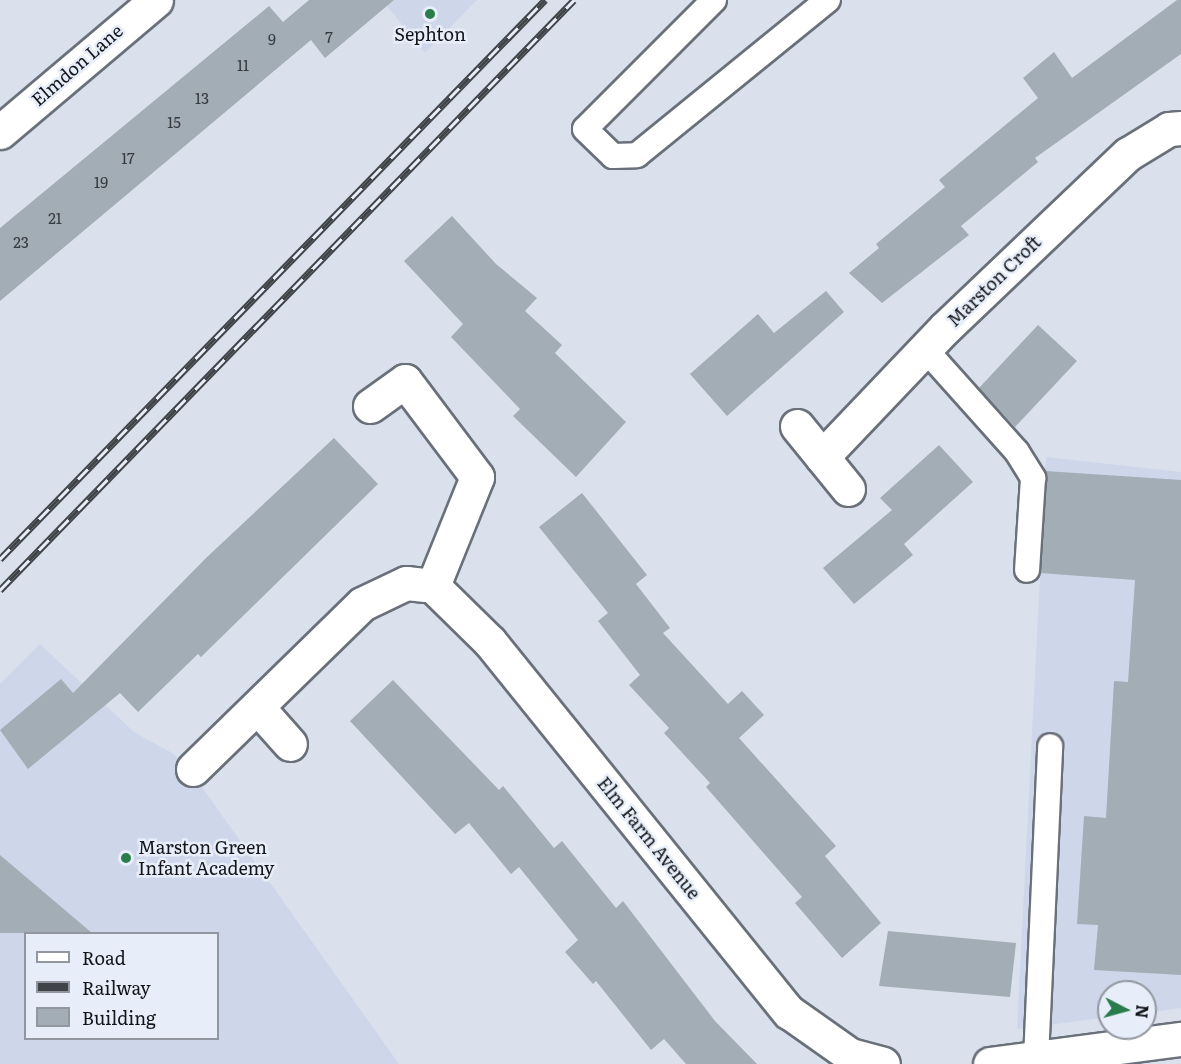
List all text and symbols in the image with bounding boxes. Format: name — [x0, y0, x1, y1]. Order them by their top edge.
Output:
marker: Sephton — [423, 7, 437, 21]
street label: Elmdon Lane — [27, 20, 127, 110]
place label: Sephton — [394, 23, 466, 45]
house number: 7 — [325, 28, 333, 46]
house number: 9 — [268, 30, 276, 48]
house number: 11 — [237, 56, 249, 74]
house number: 13 — [195, 89, 209, 107]
house number: 15 — [167, 113, 181, 131]
house number: 17 — [121, 149, 135, 167]
house number: 19 — [94, 173, 108, 191]
house number: 21 — [48, 209, 62, 227]
street label: Marston Croft — [943, 231, 1045, 331]
house number: 23 — [13, 233, 29, 251]
street label: Elm Farm Avenue — [593, 773, 705, 903]
place label: Marston Green Infant Academy — [138, 837, 274, 880]
marker: Marston Green Infant Academy — [119, 851, 133, 865]
legend — [24, 932, 219, 1040]
text: Road — [82, 944, 126, 971]
text: Railway — [82, 974, 151, 1001]
north arrow — [1097, 980, 1157, 1040]
text: Building — [82, 1004, 156, 1031]
text: N — [1130, 1004, 1156, 1020]

